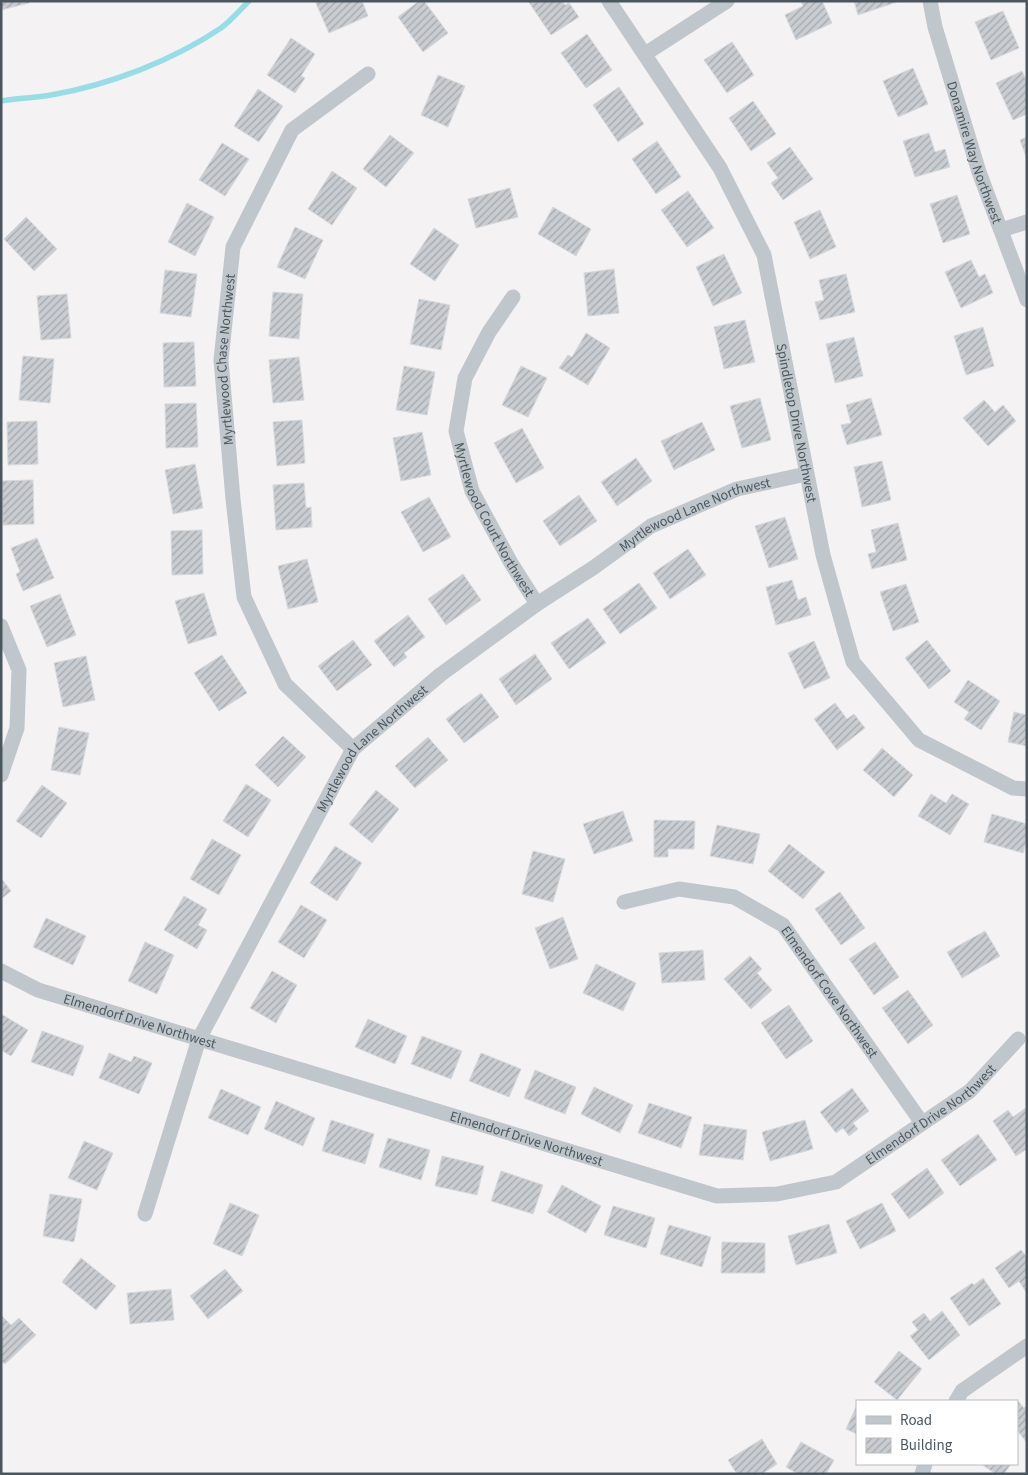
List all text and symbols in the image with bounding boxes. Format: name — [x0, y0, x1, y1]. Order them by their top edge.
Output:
street label: Donamire Way Northwest — [941, 79, 1007, 227]
street label: Myrtlewood Chase Northwest — [212, 273, 241, 446]
street label: Spindletop Drive Northwest — [771, 342, 821, 504]
street label: Myrtlewood Court Northwest — [449, 440, 539, 601]
street label: Myrtlewood Lane Northwest — [615, 473, 773, 557]
street label: Myrtlewood Lane Northwest — [312, 680, 433, 816]
street label: Elmendorf Cove Northwest — [776, 922, 883, 1063]
street label: Elmendorf Drive Northwest — [61, 989, 219, 1055]
street label: Elmendorf Drive Northwest — [862, 1060, 1001, 1170]
street label: Elmendorf Drive Northwest — [447, 1107, 605, 1172]
legend — [856, 1400, 1018, 1465]
text: Road — [900, 1410, 932, 1431]
text: Building — [900, 1435, 953, 1456]

